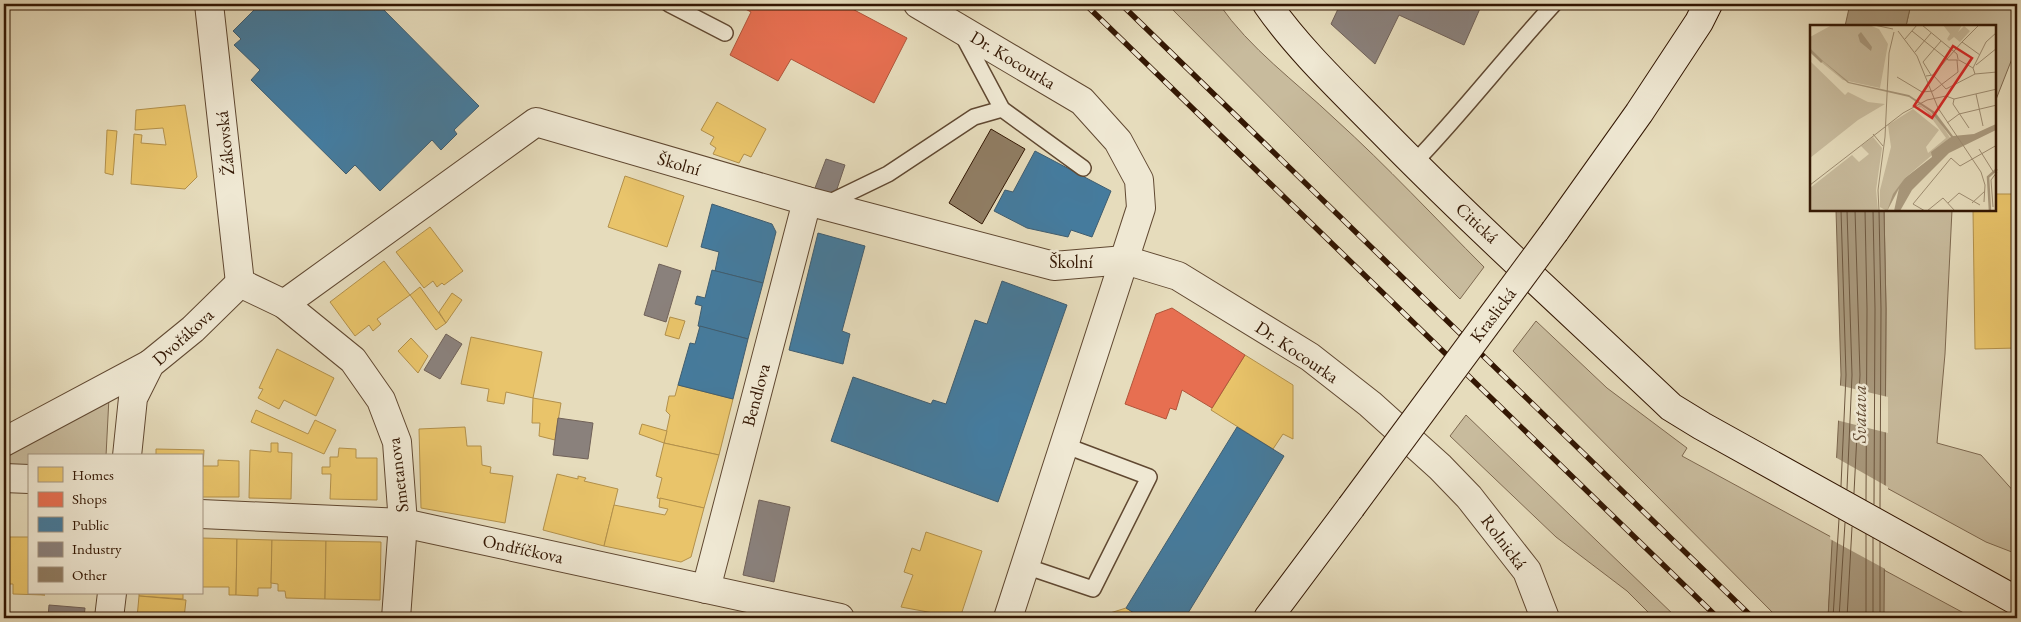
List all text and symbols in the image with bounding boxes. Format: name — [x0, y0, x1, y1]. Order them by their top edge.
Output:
street label: Dr. Kocourka — [966, 25, 1061, 94]
inset map — [1810, 25, 1996, 211]
street label: Žákovská — [210, 109, 239, 176]
street label: Školní — [655, 146, 704, 181]
street label: Citická — [1451, 197, 1504, 249]
street label: Školní — [1049, 250, 1093, 273]
street label: Kraslická — [1464, 282, 1521, 347]
street label: Dvořákova — [147, 302, 219, 370]
street label: Dr. Kocourka — [1251, 315, 1344, 388]
street label: Bendlova — [736, 360, 775, 429]
water label: Svatava — [1847, 385, 1872, 444]
street label: Smetanova — [381, 436, 413, 514]
legend — [28, 454, 202, 594]
text: Homes — [72, 465, 114, 484]
text: Shops — [72, 489, 107, 508]
street label: Rolnická — [1476, 510, 1533, 574]
text: Public — [72, 515, 109, 534]
street label: Ondříčkova — [481, 529, 566, 568]
text: Industry — [72, 539, 122, 558]
text: Other — [72, 565, 107, 584]

